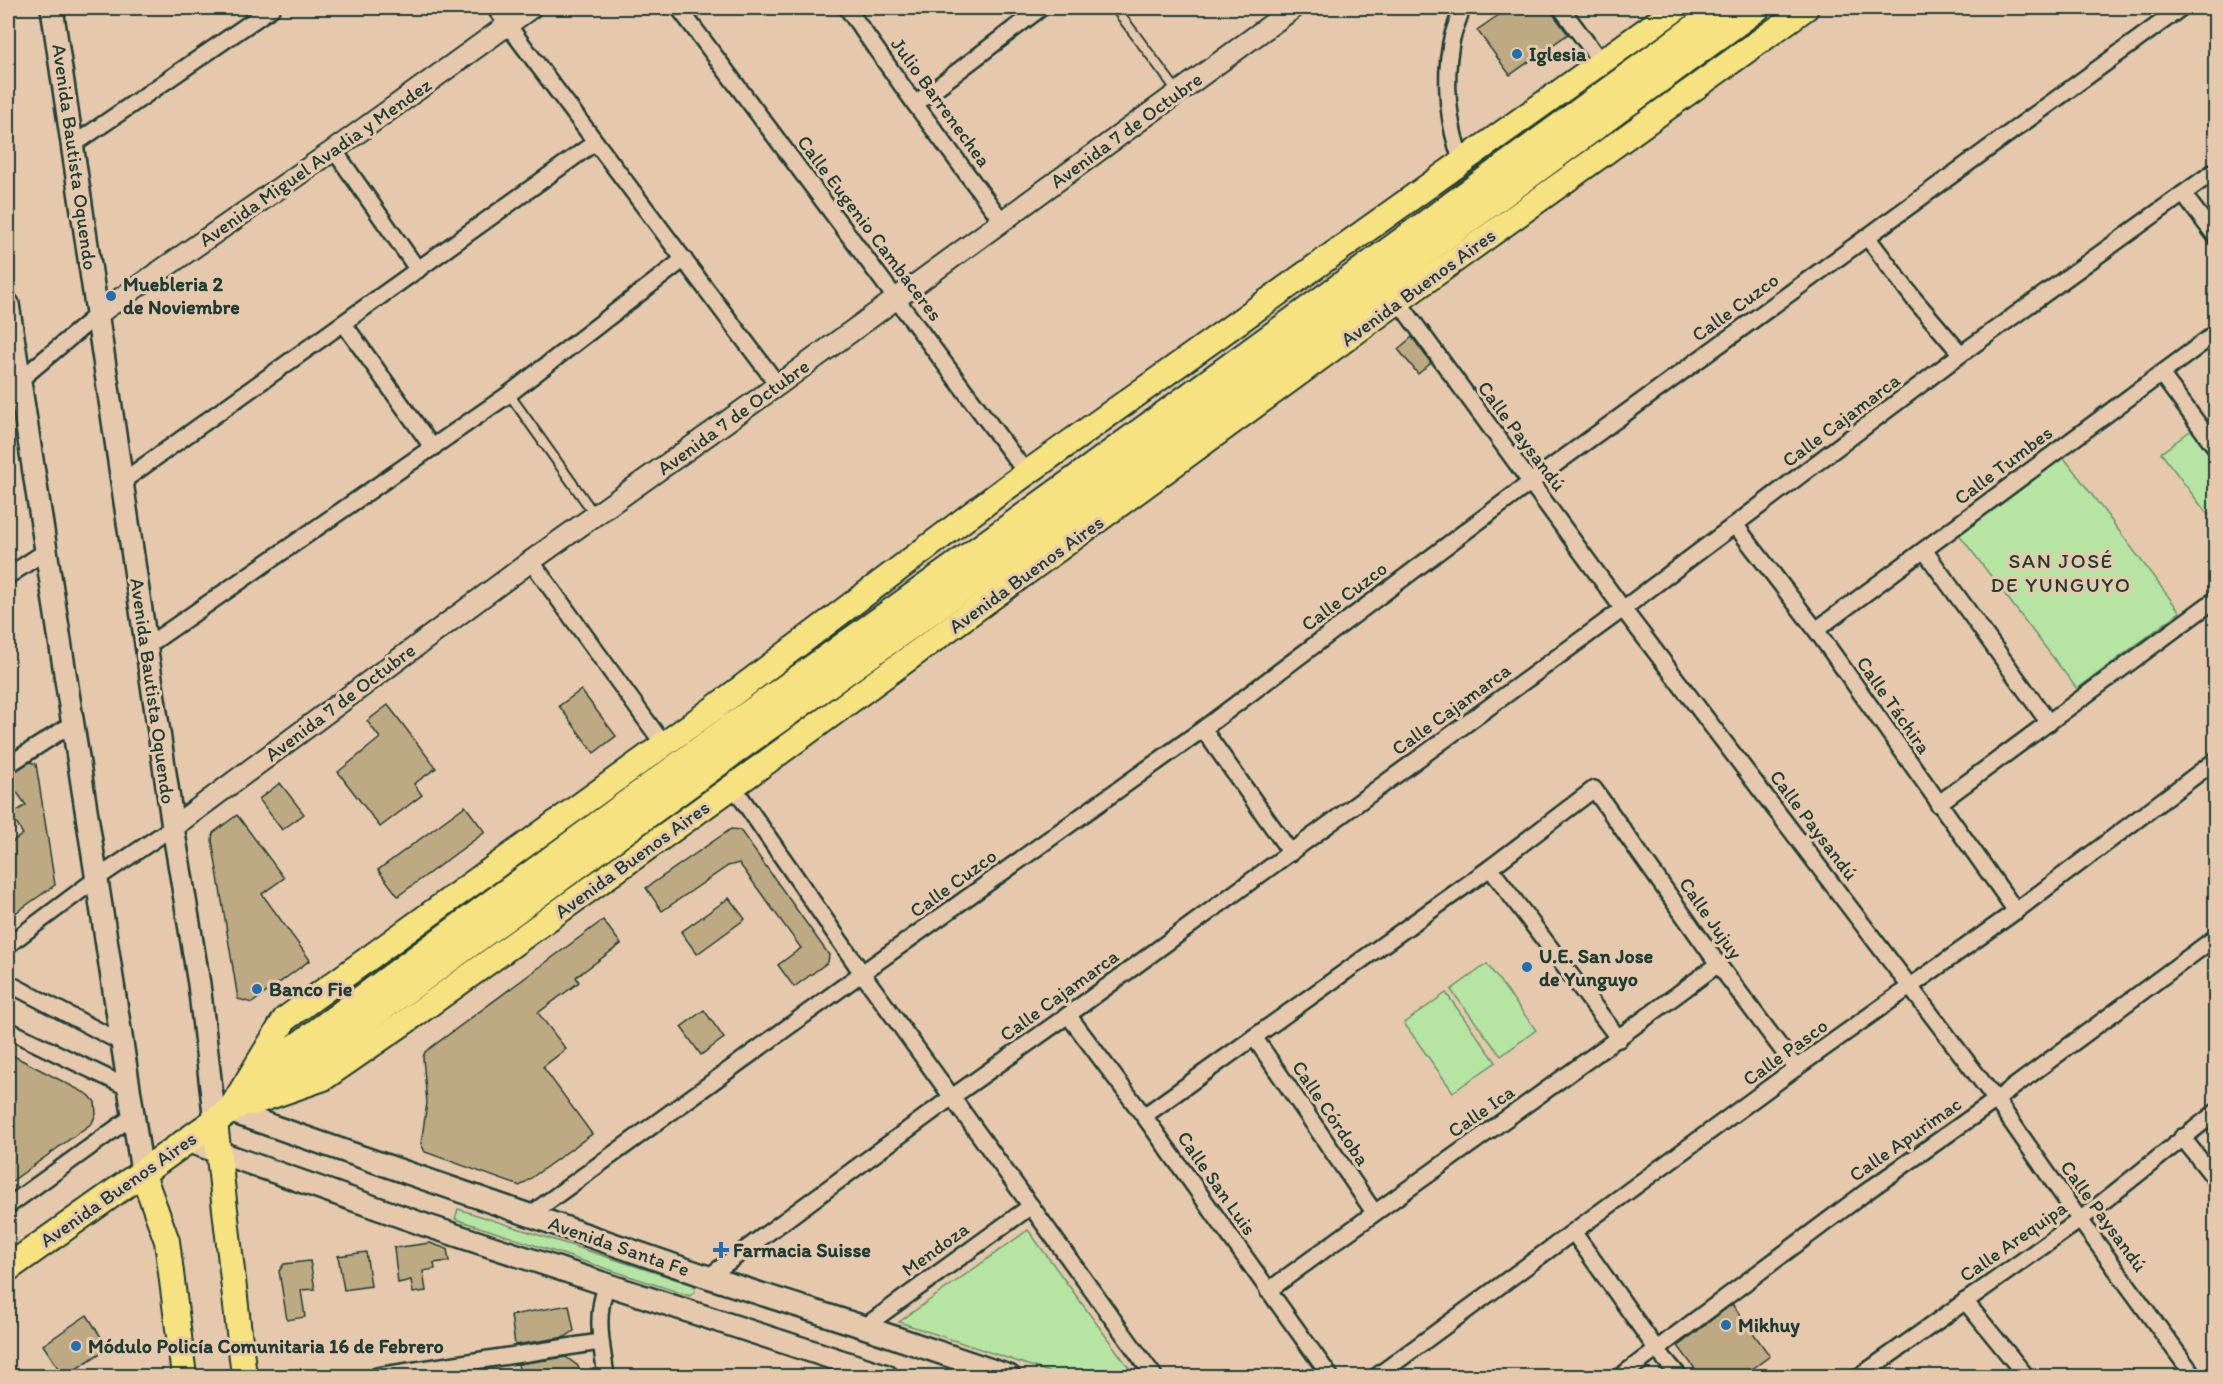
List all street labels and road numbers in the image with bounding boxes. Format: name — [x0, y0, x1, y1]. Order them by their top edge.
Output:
street label: Julio Barrenechea — [886, 33, 996, 172]
street label: Avenida Bautista Oquendo — [47, 42, 103, 272]
street label: Avenida 7 de Octubre — [1045, 67, 1207, 193]
street label: Avenida Miguel Avadia y Mendez — [194, 72, 436, 252]
street label: Calle Eugenio Cambaceres — [792, 130, 948, 326]
street label: Avenida Buenos Aires — [1336, 223, 1500, 351]
street label: Calle Cuzco — [1687, 267, 1783, 347]
street label: Avenida 7 de Octubre — [652, 354, 814, 480]
street label: Calle Cajamarca — [1777, 368, 1905, 472]
street label: Calle Paysandú — [1473, 376, 1571, 496]
street label: Calle Tumbes — [1949, 420, 2057, 510]
street label: Avenida Buenos Aires — [944, 510, 1108, 638]
street label: Calle Cuzco — [1296, 556, 1392, 636]
street label: Avenida Bautista Oquendo — [125, 576, 181, 806]
street label: Avenida 7 de Octubre — [260, 638, 420, 766]
street label: Calle Táchira — [1852, 652, 1937, 759]
street label: Calle Cajamarca — [1387, 657, 1516, 760]
street label: Calle Paysandú — [1765, 765, 1863, 885]
street label: Avenida Buenos Aires — [550, 795, 714, 923]
street label: Calle Cuzco — [905, 843, 1001, 923]
street label: Calle Jujuy — [1674, 873, 1748, 964]
street label: Calle Cajamarca — [995, 943, 1124, 1046]
street label: Calle Pasco — [1738, 1013, 1832, 1091]
street label: Calle Córdoba — [1287, 1056, 1375, 1171]
street label: Calle Ica — [1443, 1079, 1519, 1143]
street label: Calle Apurimac — [1844, 1091, 1966, 1187]
street label: Avenida Buenos Aires — [35, 1126, 201, 1252]
street label: Calle San Luis — [1172, 1126, 1262, 1240]
street label: Calle Paysandú — [2056, 1156, 2152, 1276]
street label: Calle Arequipa — [1955, 1195, 2072, 1287]
street label: Avenida Santa Fe — [545, 1211, 693, 1281]
street label: Mendoza — [897, 1216, 974, 1281]

